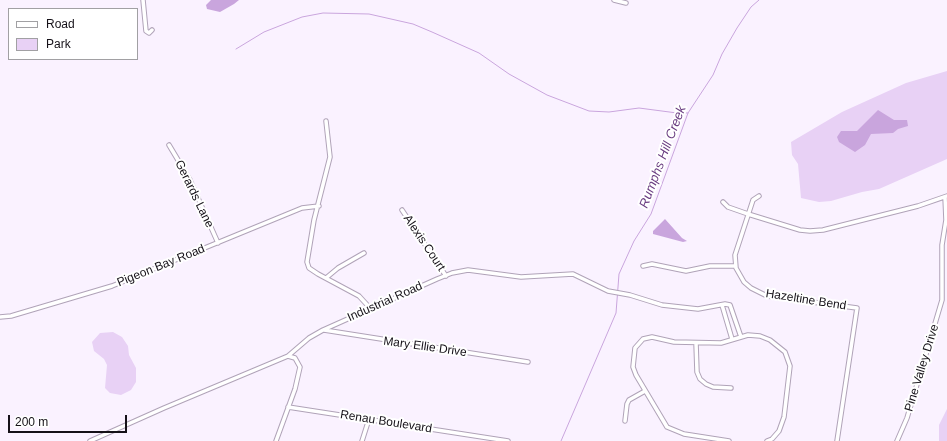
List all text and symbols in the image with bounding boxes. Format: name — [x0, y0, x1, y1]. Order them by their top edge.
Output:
legend — [8, 8, 138, 60]
text: Road — [46, 17, 75, 31]
text: Park — [46, 37, 71, 51]
water label: Rumphs Hill Creek — [636, 104, 690, 210]
street label: Gerards Lane — [171, 158, 217, 230]
street label: Alexis Court — [400, 212, 448, 274]
street label: Pigeon Bay Road — [115, 242, 207, 290]
street label: Industrial Road — [345, 279, 425, 325]
street label: Hazeltine Bend — [765, 287, 847, 313]
street label: Pine Valley Drive — [902, 323, 942, 413]
street label: Mary Ellie Drive — [382, 334, 468, 360]
scale bar — [10, 407, 129, 433]
street label: Renau Boulevard — [339, 408, 433, 436]
text: 200 m — [15, 415, 48, 429]

